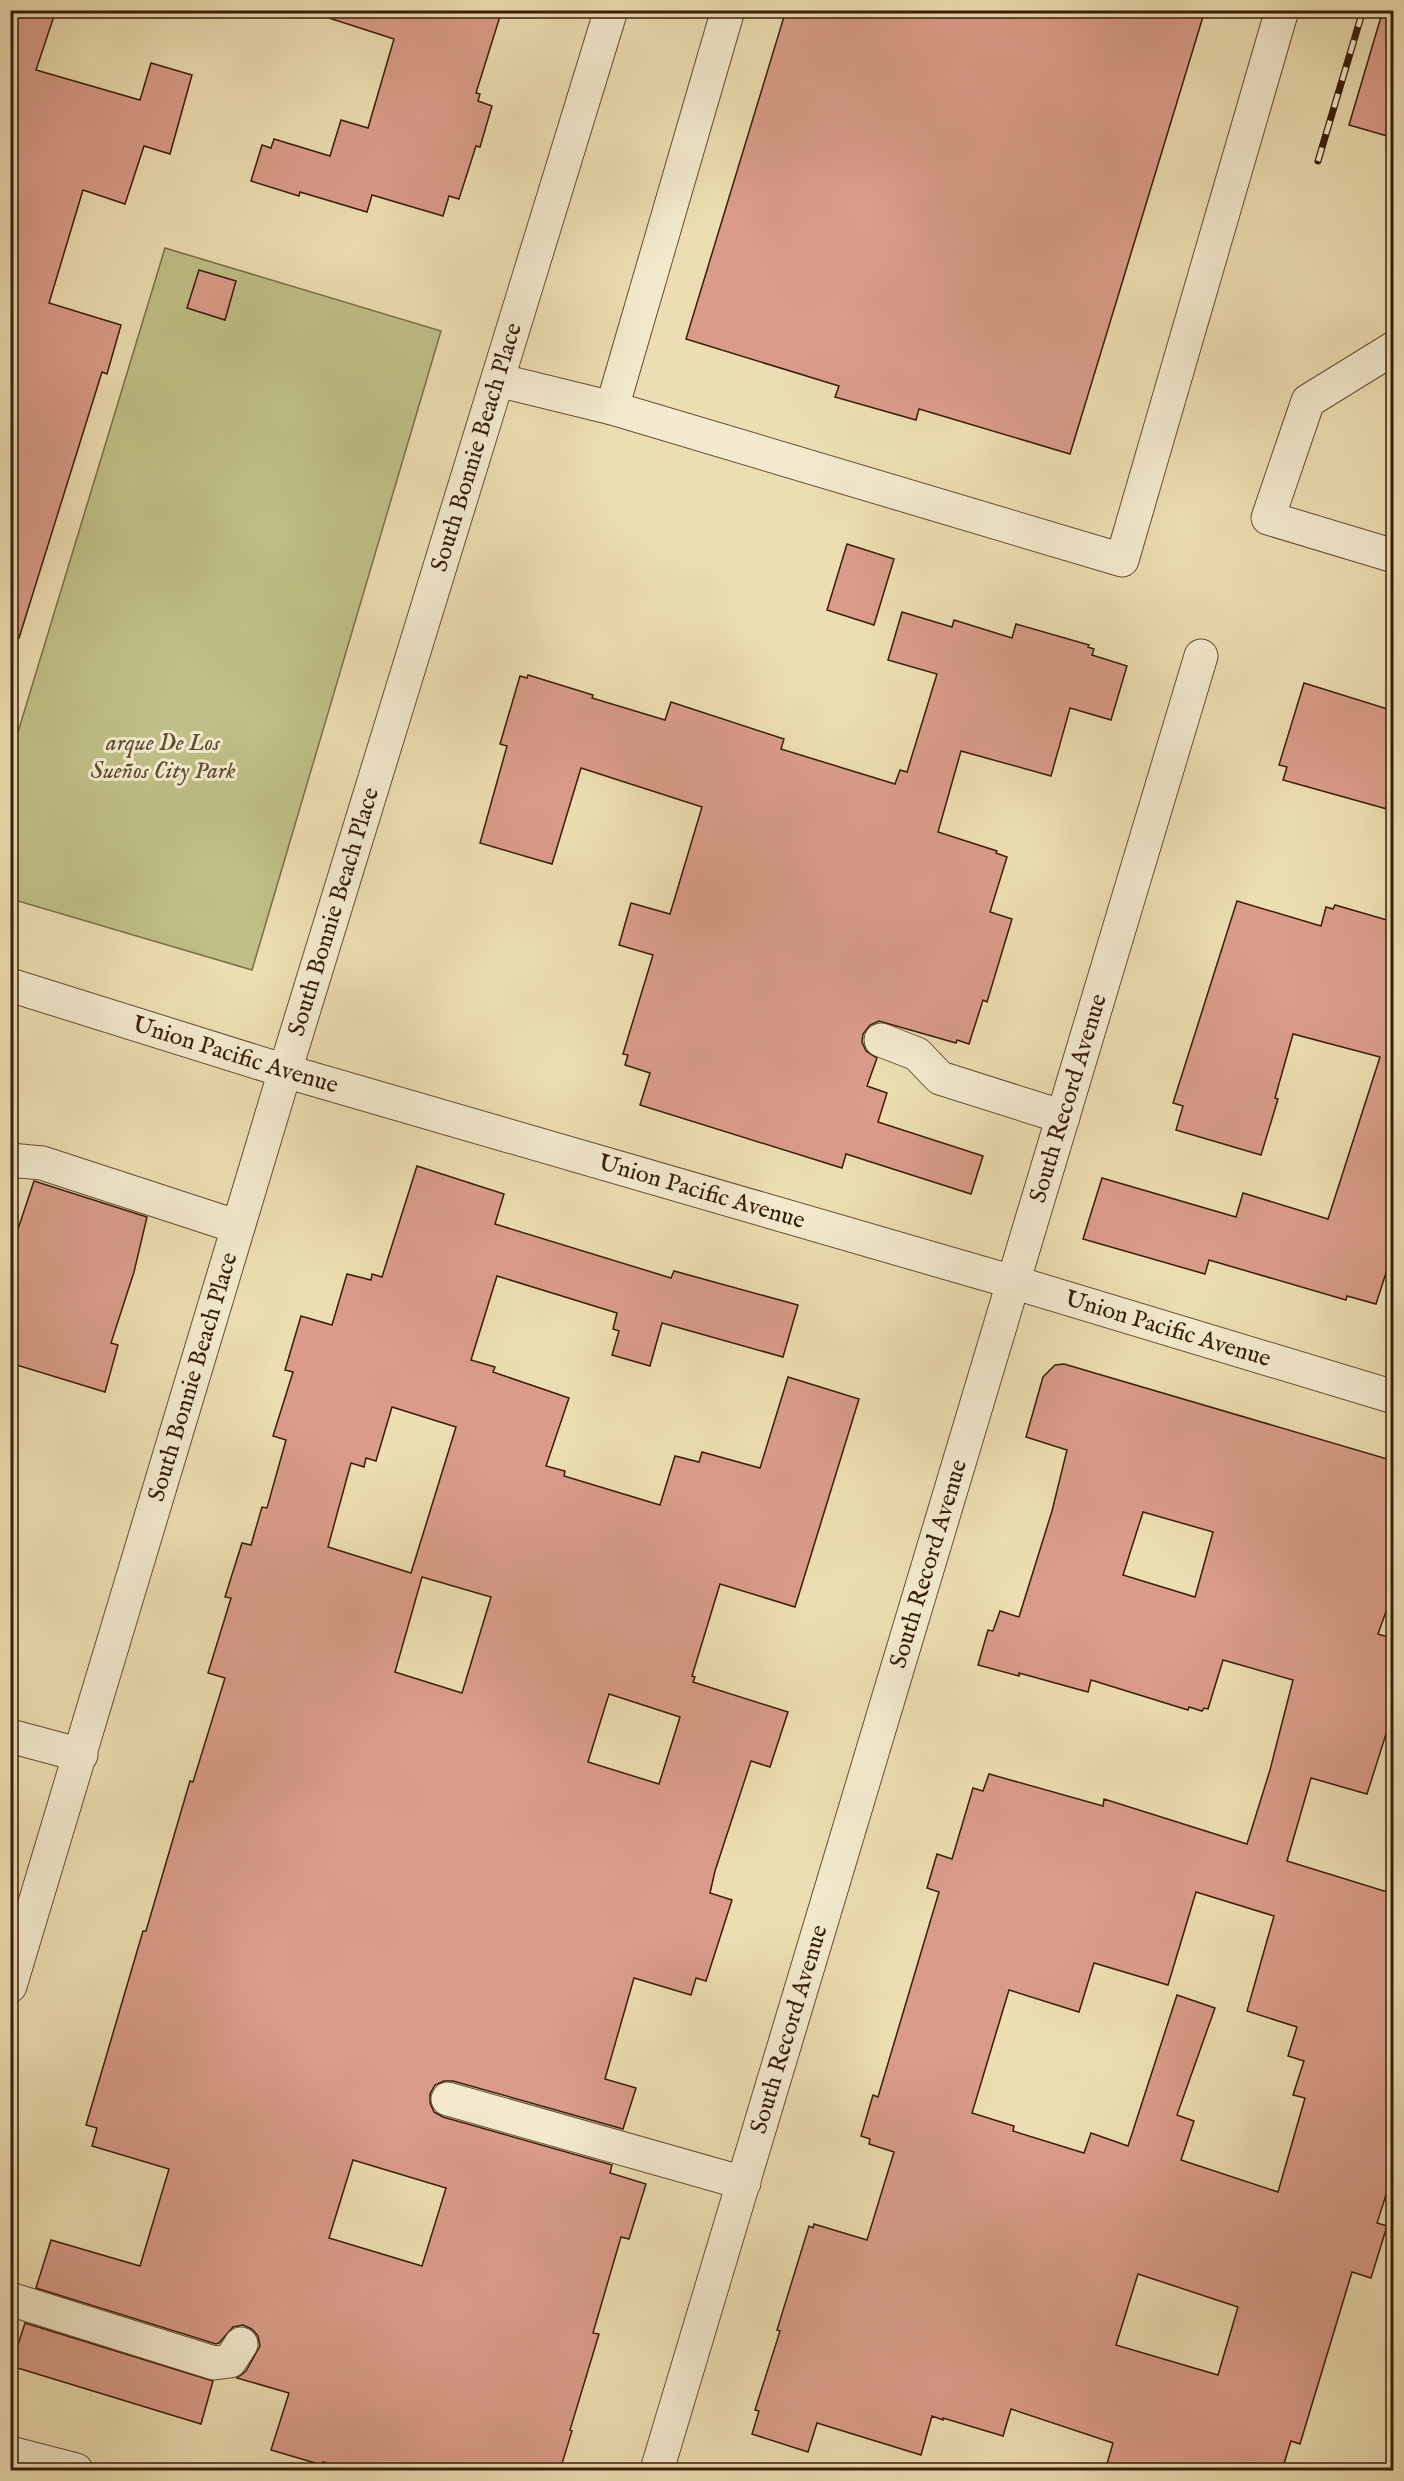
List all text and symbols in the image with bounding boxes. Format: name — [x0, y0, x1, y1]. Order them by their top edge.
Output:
street label: South Bonnie Beach Place — [424, 319, 529, 575]
park label: arque De Los Sueños City Park — [90, 728, 236, 787]
street label: South Bonnie Beach Place — [281, 784, 387, 1040]
street label: South Record Avenue — [1022, 990, 1114, 1206]
street label: Union Pacific Avenue — [129, 1009, 342, 1101]
street label: Union Pacific Avenue — [595, 1147, 809, 1236]
street label: South Bonnie Beach Place — [141, 1249, 245, 1505]
street label: Union Pacific Avenue — [1061, 1283, 1275, 1374]
street label: South Record Avenue — [883, 1456, 975, 1672]
street label: South Record Avenue — [743, 1921, 835, 2138]

